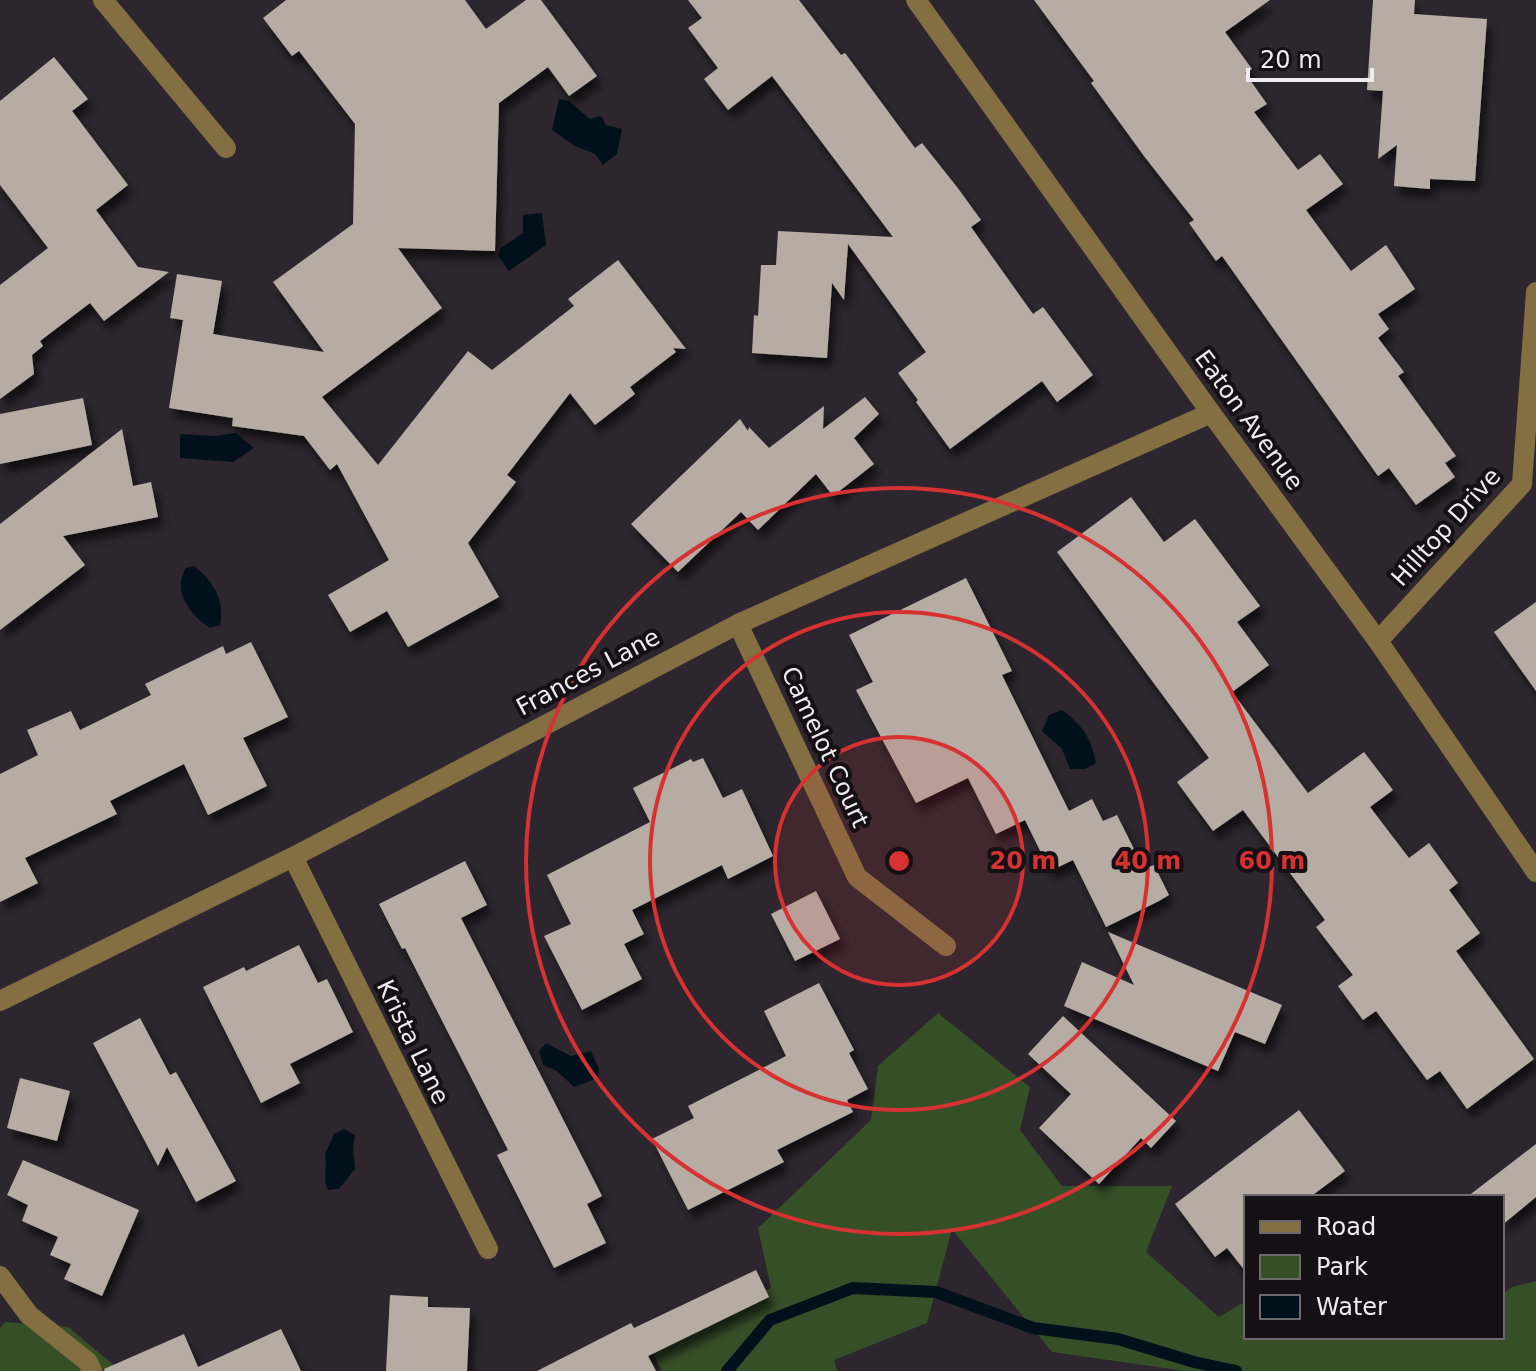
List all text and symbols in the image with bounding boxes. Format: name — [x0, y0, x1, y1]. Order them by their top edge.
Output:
scale bar — [1248, 32, 1372, 82]
text: 20 m — [1260, 46, 1322, 74]
street label: Eaton Avenue — [1189, 345, 1309, 495]
street label: Hilltop Drive — [1386, 462, 1506, 592]
street label: Frances Lane — [512, 623, 664, 721]
street label: Camelot Court — [776, 662, 874, 832]
centre of rings — [885, 847, 913, 875]
text: 20 m — [990, 847, 1056, 875]
text: 40 m — [1115, 847, 1181, 875]
text: 60 m — [1239, 847, 1305, 875]
street label: Krista Lane — [371, 975, 455, 1109]
legend — [1244, 1195, 1504, 1339]
text: Road — [1316, 1213, 1376, 1241]
text: Park — [1316, 1253, 1368, 1281]
text: Water — [1316, 1293, 1387, 1321]

